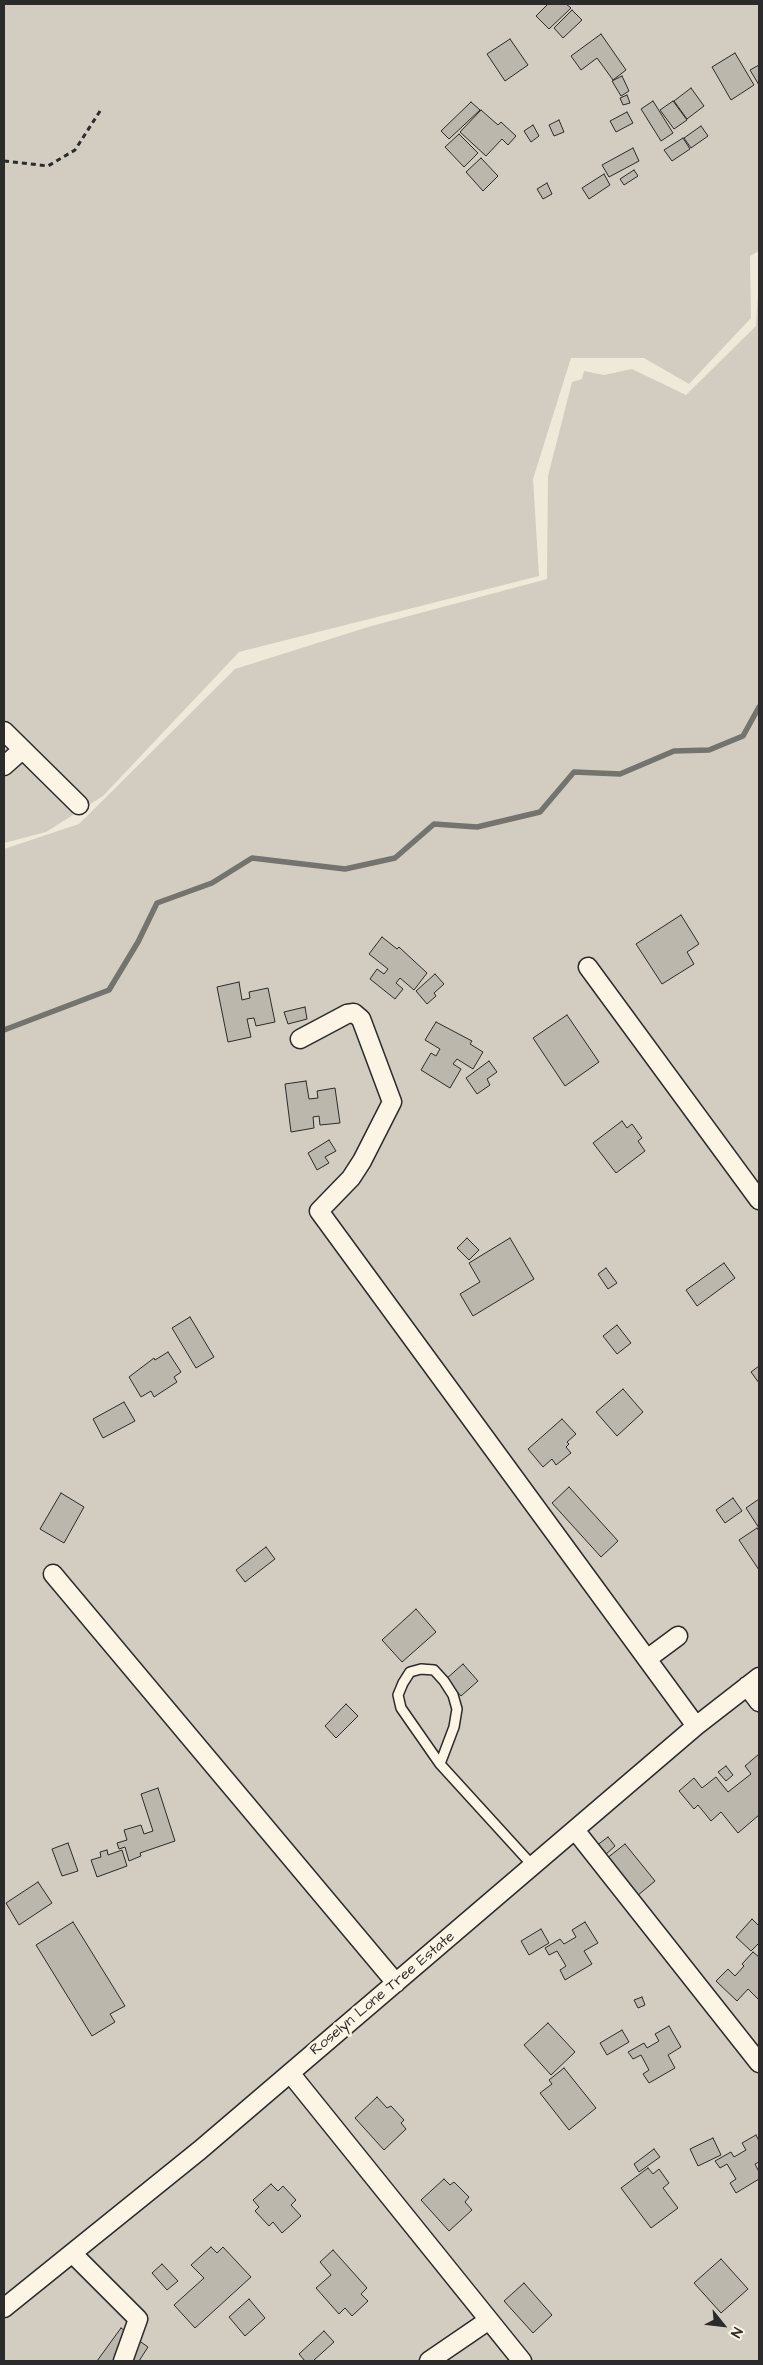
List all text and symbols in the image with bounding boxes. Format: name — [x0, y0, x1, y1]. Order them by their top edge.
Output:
street label: Roselyn Lone Tree Estate — [307, 1928, 459, 2060]
north arrow — [698, 2300, 748, 2350]
text: N — [725, 2324, 747, 2341]

